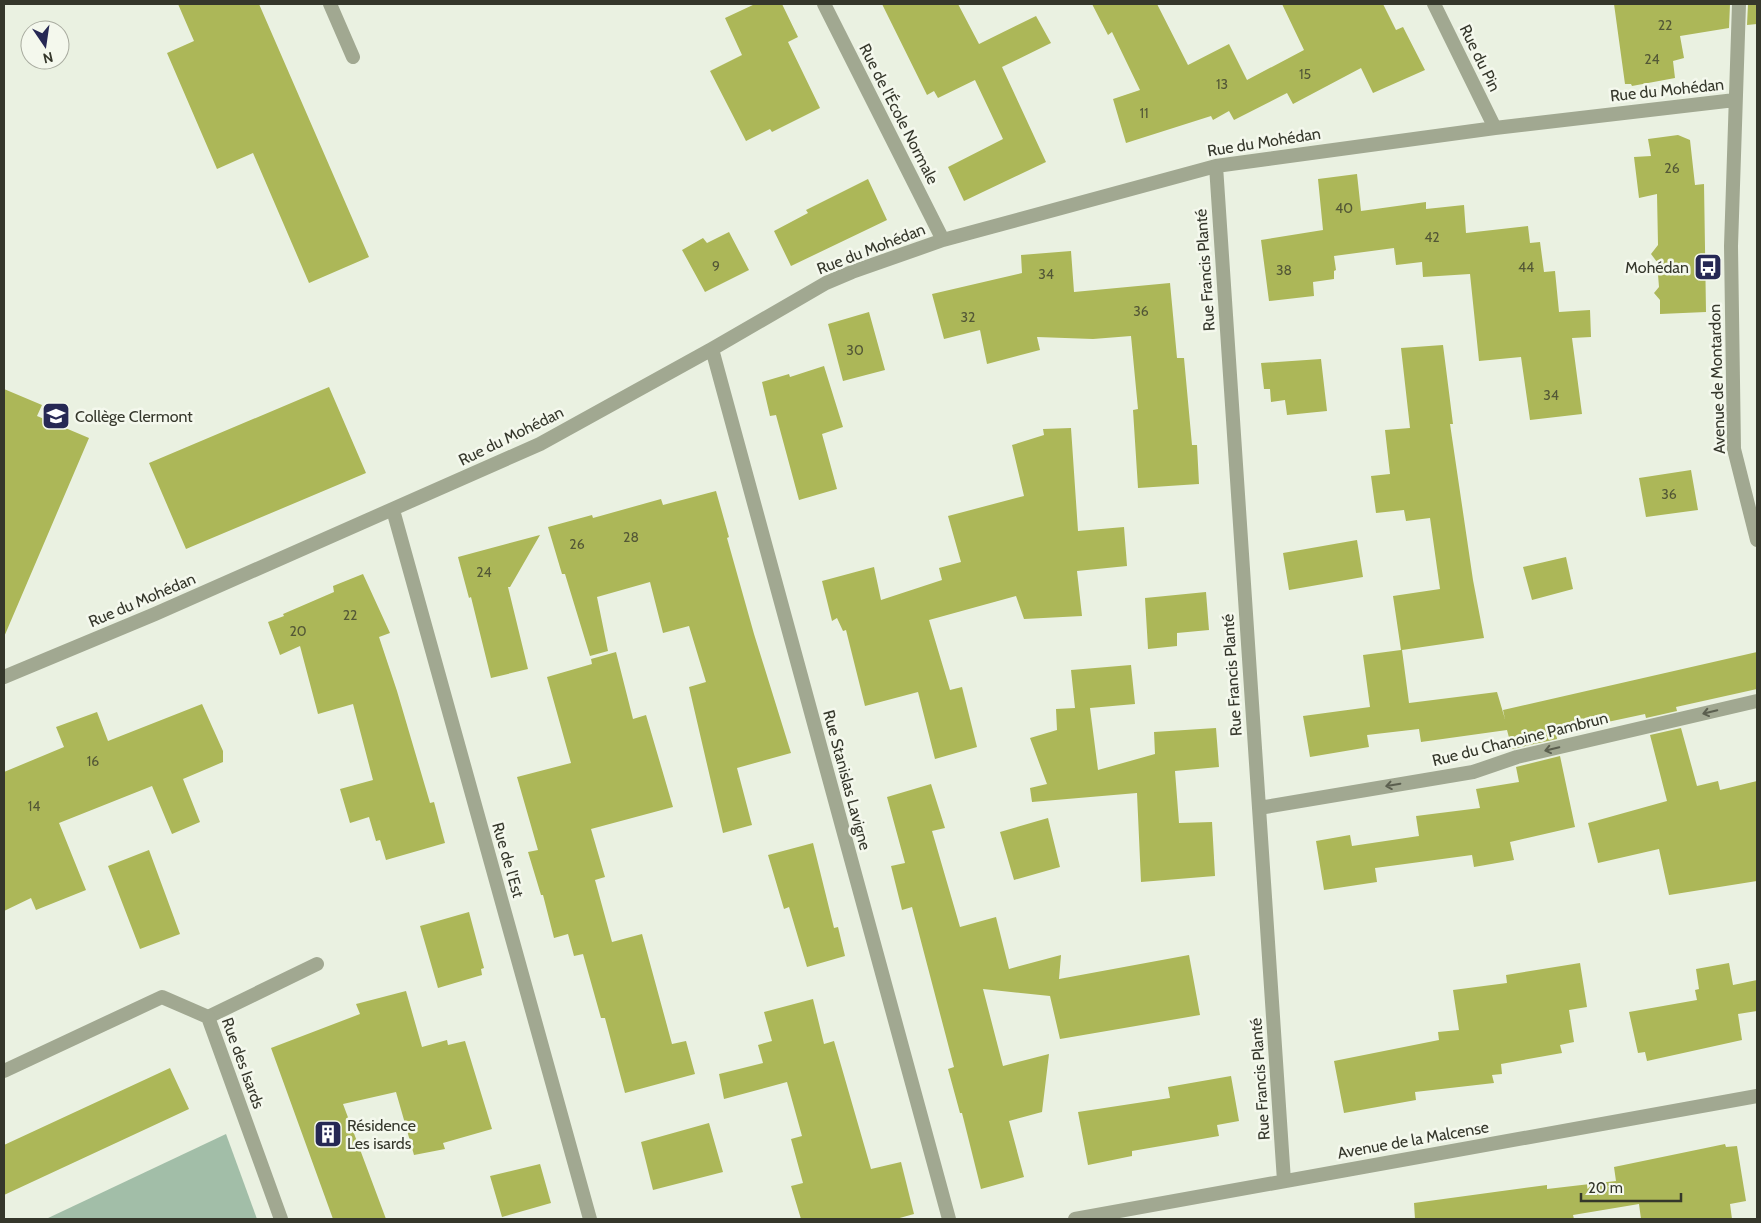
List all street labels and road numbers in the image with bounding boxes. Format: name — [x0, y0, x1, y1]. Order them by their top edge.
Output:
street label: Rue du Pin — [1456, 22, 1504, 95]
street label: Rue de l'École Normale — [855, 41, 943, 187]
street label: Rue du Mohédan — [1609, 75, 1725, 105]
street label: Rue du Mohédan — [1206, 124, 1322, 160]
street label: Rue Francis Planté — [1191, 208, 1219, 332]
street label: Rue du Mohédan — [814, 220, 928, 278]
street label: Avenue de Montardon — [1705, 304, 1729, 454]
street label: Rue du Mohédan — [455, 402, 567, 470]
street label: Rue du Mohédan — [86, 569, 198, 631]
street label: Rue Francis Planté — [1218, 613, 1246, 737]
street label: Rue Stanislas Lavigne — [819, 708, 875, 852]
street label: Rue du Chanoine Pambrun — [1430, 708, 1610, 770]
street label: Rue de l'Est — [488, 820, 528, 900]
street label: Rue des Isards — [218, 1015, 268, 1111]
street label: Rue Francis Planté — [1246, 1017, 1274, 1141]
street label: Avenue de la Malcense — [1336, 1117, 1490, 1163]

